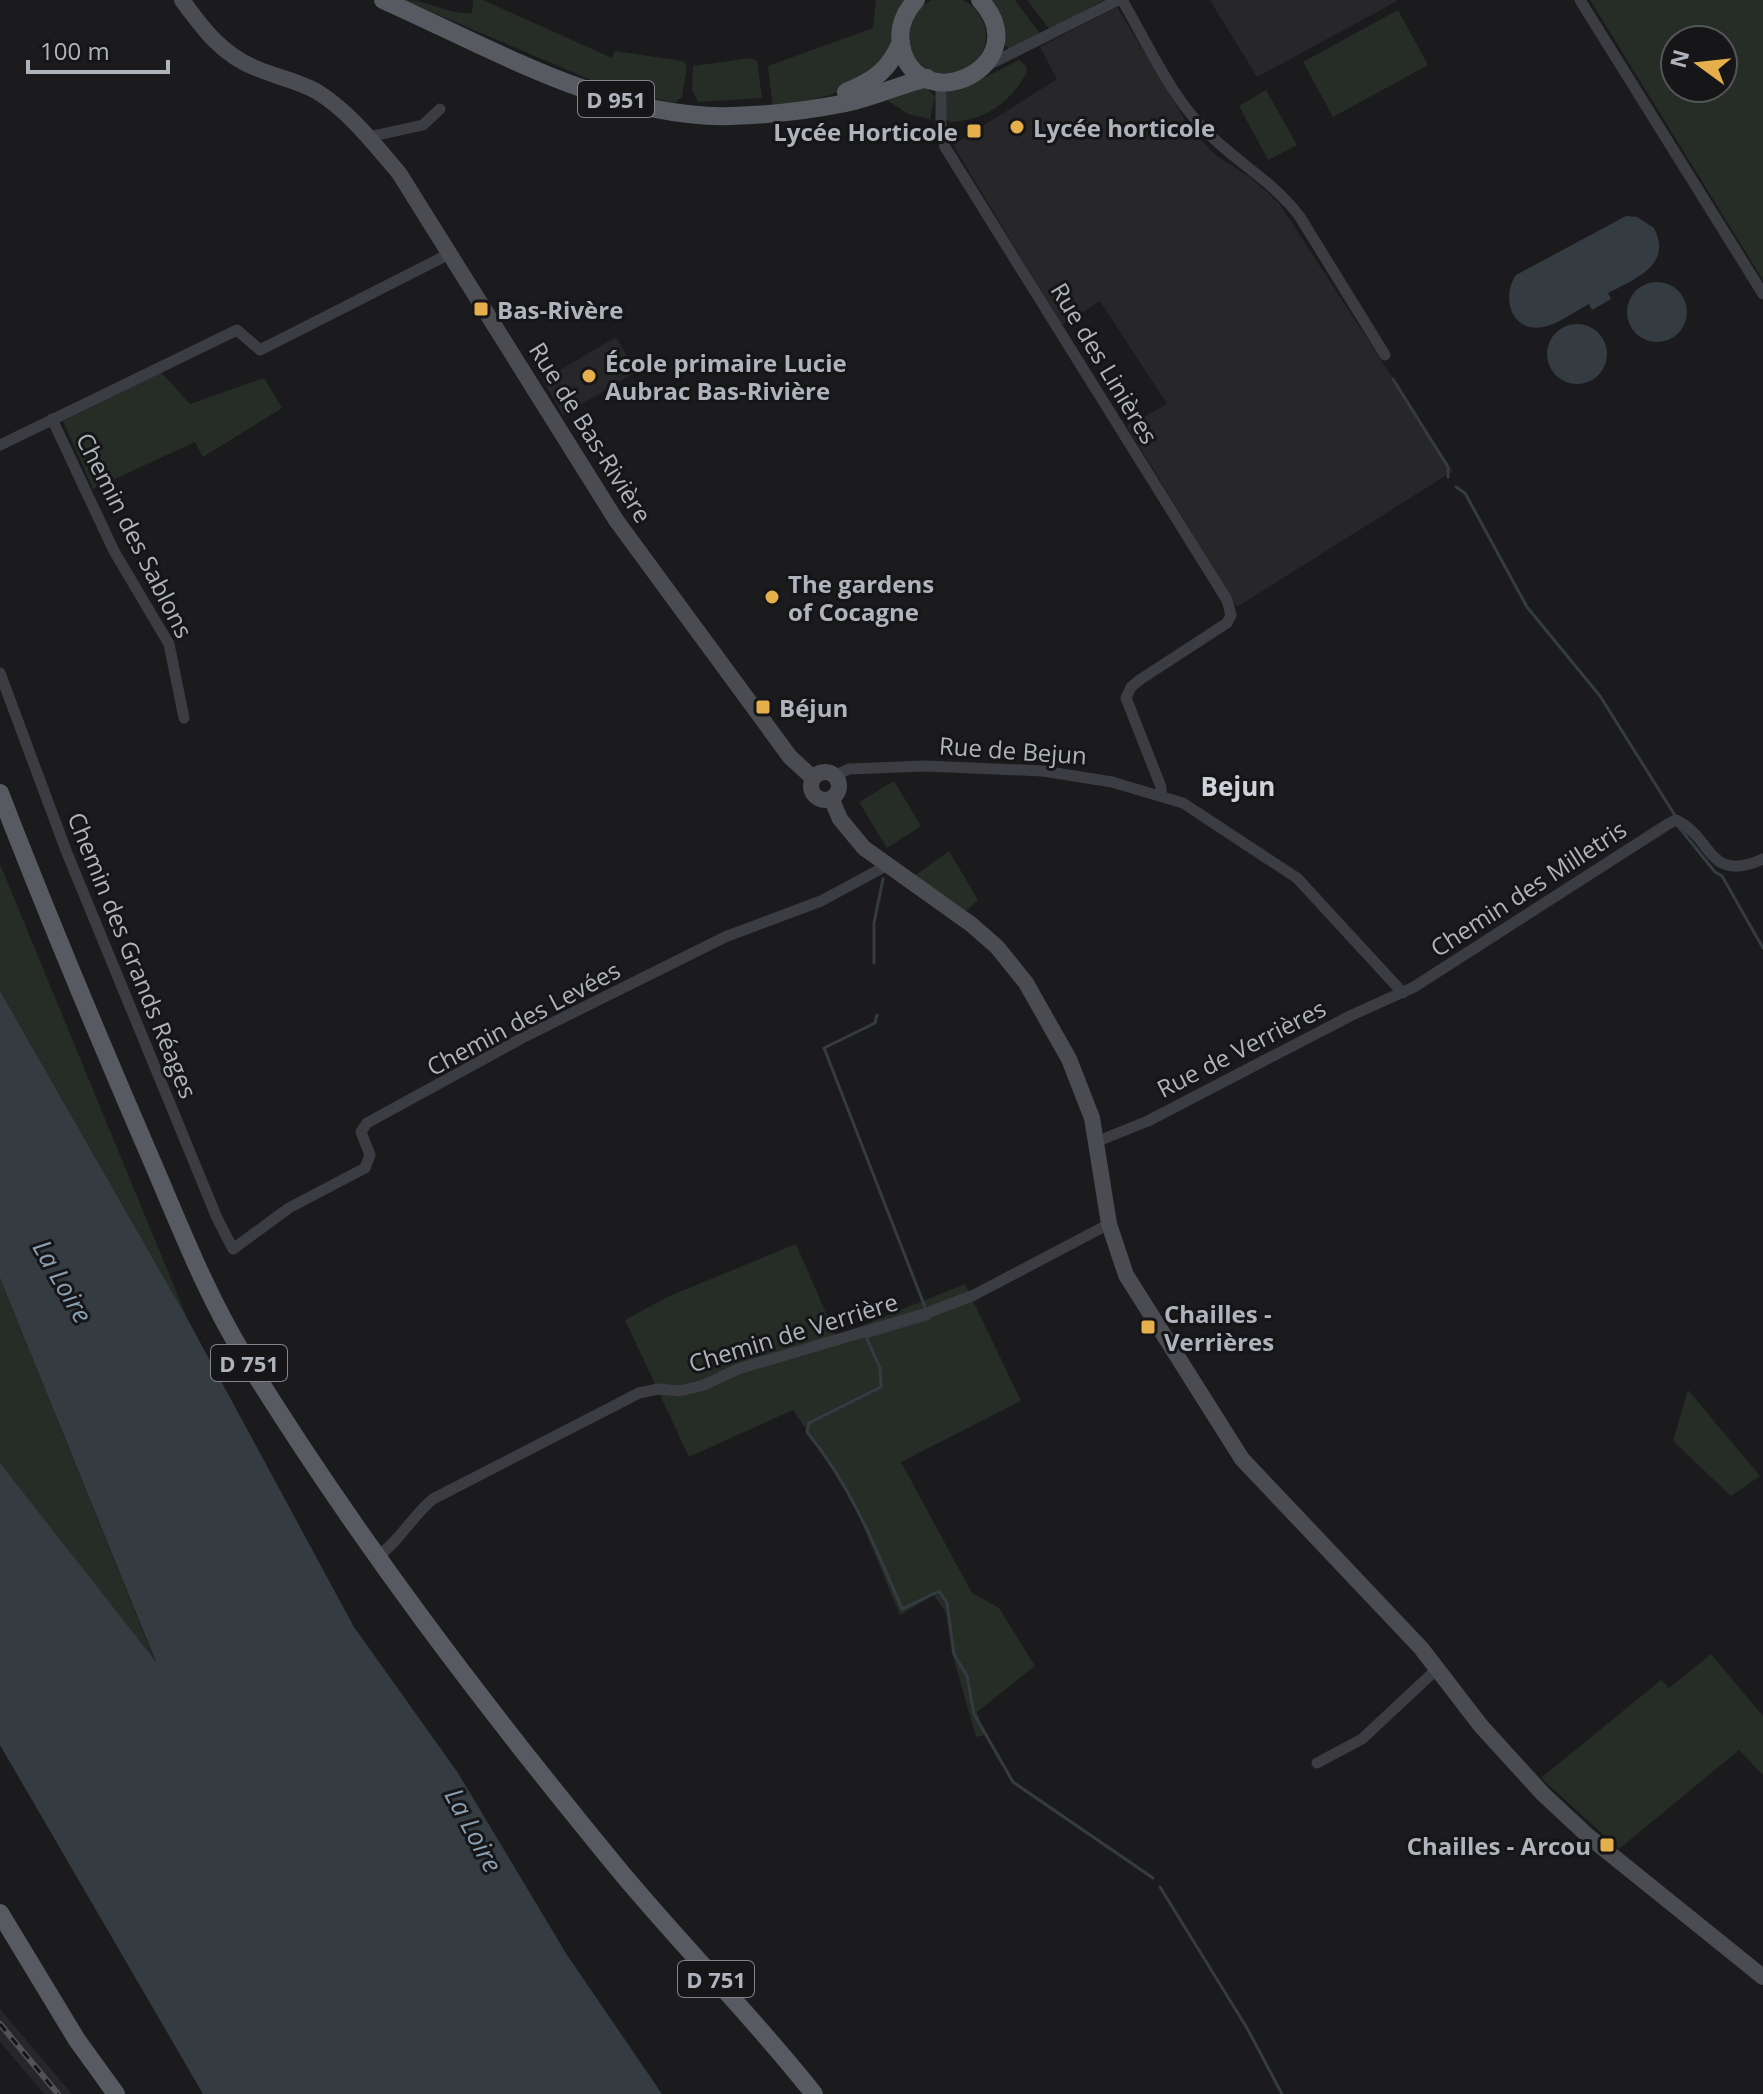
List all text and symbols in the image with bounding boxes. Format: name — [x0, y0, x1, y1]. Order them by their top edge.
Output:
scale bar — [28, 24, 168, 74]
north arrow — [1659, 24, 1739, 104]
text: 100 m — [40, 34, 110, 67]
text: N — [1662, 46, 1696, 71]
road number: D 951 — [578, 81, 654, 117]
place label: Lycée horticole — [1033, 111, 1215, 144]
place label: Lycée Horticole — [773, 115, 958, 148]
marker: Lycée horticole — [1008, 118, 1026, 136]
marker: Lycée Horticole — [965, 122, 983, 140]
street label: Rue des Linières — [1044, 276, 1166, 450]
place label: Bas-Rivère — [497, 293, 623, 326]
marker: Bas-Rivère — [472, 300, 490, 318]
street label: Rue de Bas-Rivière — [522, 335, 660, 529]
place label: École primaire Lucie Aubrac Bas-Rivière — [605, 346, 847, 407]
marker: École primaire Lucie Aubrac Bas-Rivière — [580, 367, 598, 385]
street label: Chemin des Sablons — [69, 427, 201, 643]
place label: The gardens of Cocagne — [788, 567, 934, 628]
marker: The gardens of Cocagne — [763, 588, 781, 606]
place label: Béjun — [779, 691, 848, 724]
marker: Béjun — [754, 698, 772, 716]
street label: Rue de Bejun — [938, 728, 1088, 772]
district label: Bejun — [1201, 768, 1275, 804]
street label: Chemin des Grands Réages — [60, 807, 206, 1103]
street label: Chemin des Milletris — [1424, 812, 1632, 964]
street label: Chemin des Levées — [420, 953, 626, 1083]
street label: Rue de Verrières — [1151, 991, 1331, 1105]
water label: La Loire — [25, 1233, 101, 1329]
street label: Chemin de Verrière — [684, 1284, 902, 1380]
place label: Chailles - Verrières — [1164, 1297, 1274, 1358]
marker: Chailles - Verrières — [1139, 1318, 1157, 1336]
road number: D 751 — [211, 1345, 287, 1381]
water label: La Loire — [437, 1781, 511, 1879]
place label: Chailles - Arcou — [1407, 1829, 1591, 1862]
marker: Chailles - Arcou — [1598, 1836, 1616, 1854]
road number: D 751 — [678, 1961, 754, 1997]

